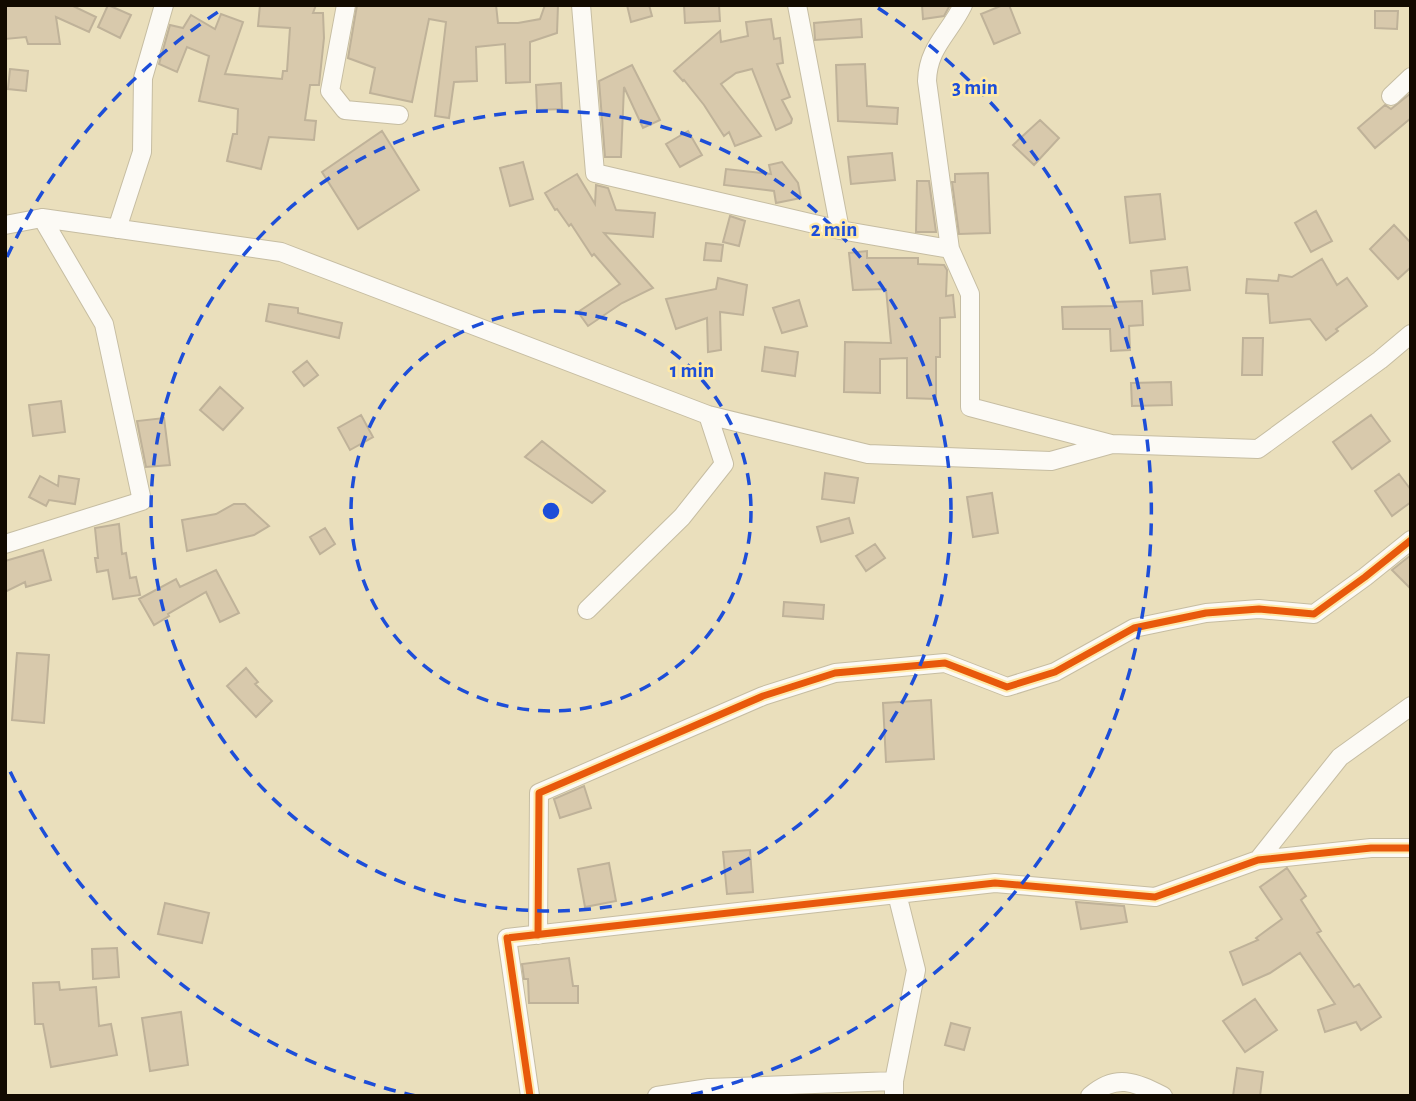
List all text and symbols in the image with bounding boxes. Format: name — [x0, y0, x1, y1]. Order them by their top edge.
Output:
text: 3 min — [952, 77, 998, 98]
text: 2 min — [811, 219, 857, 240]
text: 1 min — [670, 360, 714, 381]
centre of rings — [539, 499, 563, 523]

